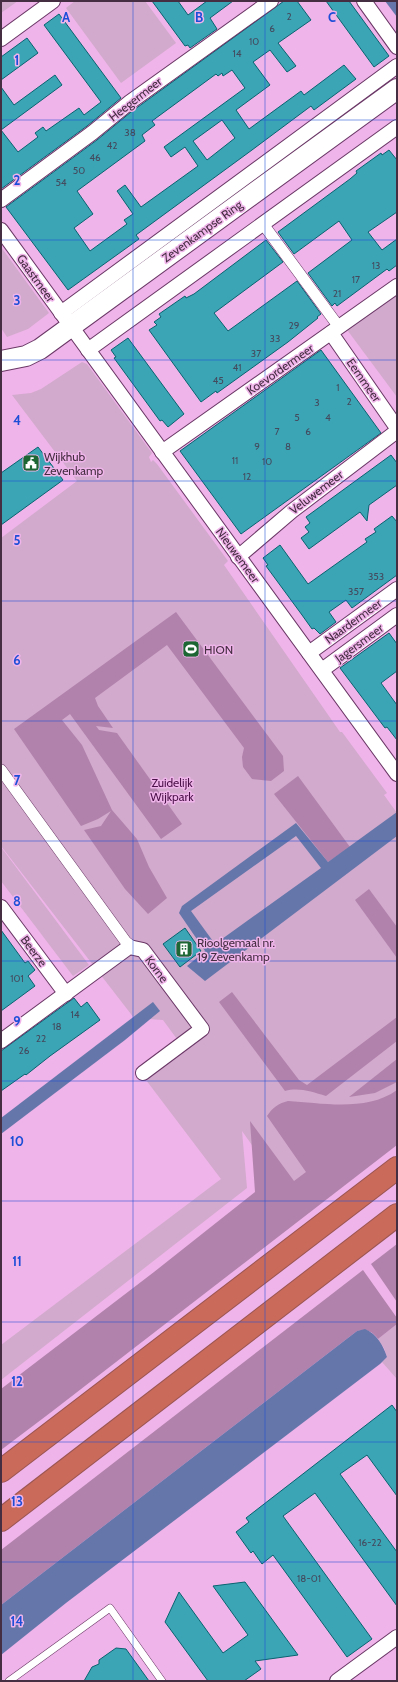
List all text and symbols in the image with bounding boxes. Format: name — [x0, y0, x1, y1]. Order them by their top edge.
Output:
text: A — [62, 9, 71, 25]
text: B — [195, 9, 203, 25]
text: C — [328, 9, 336, 25]
house number: 2 — [286, 10, 292, 23]
house number: 6 — [269, 22, 275, 35]
house number: 10 — [249, 35, 259, 48]
house number: 14 — [232, 47, 242, 60]
text: 1 — [15, 52, 19, 68]
street label: Heegermeer — [106, 74, 165, 124]
house number: 38 — [124, 126, 136, 139]
house number: 42 — [106, 139, 118, 152]
house number: 46 — [89, 151, 101, 164]
house number: 50 — [73, 164, 85, 177]
text: 2 — [14, 172, 21, 188]
house number: 54 — [55, 176, 67, 189]
street label: Zevenkampse Ring — [159, 196, 246, 265]
street label: Gaastmeer — [14, 251, 58, 305]
house number: 13 — [372, 259, 380, 272]
house number: 17 — [352, 273, 360, 286]
house number: 21 — [333, 287, 341, 300]
text: 3 — [13, 292, 21, 308]
house number: 29 — [289, 319, 300, 332]
house number: 33 — [270, 332, 280, 345]
street label: Koevordermeer — [244, 340, 317, 398]
house number: 37 — [251, 347, 261, 360]
street label: Eemmeer — [344, 355, 385, 405]
house number: 41 — [232, 361, 242, 374]
house number: 45 — [212, 374, 224, 387]
house number: 1 — [336, 381, 340, 394]
house number: 2 — [346, 395, 352, 408]
house number: 3 — [314, 396, 320, 409]
house number: 5 — [294, 411, 300, 424]
house number: 4 — [325, 411, 331, 424]
text: 4 — [13, 412, 21, 428]
house number: 7 — [274, 425, 280, 438]
house number: 6 — [305, 425, 311, 438]
house number: 9 — [254, 440, 260, 453]
house number: 8 — [285, 440, 291, 453]
place label: Wijkhub Zevenkamp — [44, 449, 104, 478]
public building icon: Wijkhub Zevenkamp — [21, 453, 41, 473]
house number: 11 — [232, 454, 238, 467]
house number: 10 — [262, 455, 272, 468]
street label: Veluwemeer — [286, 467, 346, 517]
house number: 12 — [243, 470, 251, 483]
street label: Nieuwemeer — [213, 524, 263, 586]
text: 5 — [14, 532, 21, 548]
house number: 353 — [368, 570, 384, 583]
house number: 357 — [348, 585, 364, 598]
street label: Naardermeer — [322, 595, 385, 647]
street label: Jagersmeer — [331, 620, 386, 666]
sports icon: HION — [181, 639, 201, 659]
place label: HION — [204, 642, 233, 657]
text: 6 — [13, 652, 21, 668]
text: 7 — [14, 772, 21, 788]
park label: Zuidelijk Wijkpark — [150, 775, 194, 804]
text: 8 — [13, 893, 21, 909]
street label: Beerze — [18, 933, 50, 969]
place label: Rioolgemaal nr. 19 Zevenkamp — [197, 935, 275, 964]
building icon: Rioolgemaal nr. 19 Zevenkamp — [174, 939, 194, 959]
street label: Korne — [142, 953, 172, 985]
house number: 101 — [10, 972, 24, 985]
house number: 14 — [70, 1008, 80, 1021]
text: 9 — [13, 1013, 21, 1029]
house number: 18 — [52, 1020, 62, 1033]
house number: 22 — [36, 1032, 46, 1045]
house number: 26 — [19, 1044, 30, 1057]
text: 10 — [10, 1133, 24, 1149]
text: 11 — [12, 1253, 22, 1269]
text: 12 — [11, 1373, 23, 1389]
text: 13 — [11, 1493, 23, 1509]
house number: 16-22 — [358, 1536, 382, 1549]
house number: 18-01 — [297, 1572, 321, 1585]
text: 14 — [11, 1613, 23, 1629]

